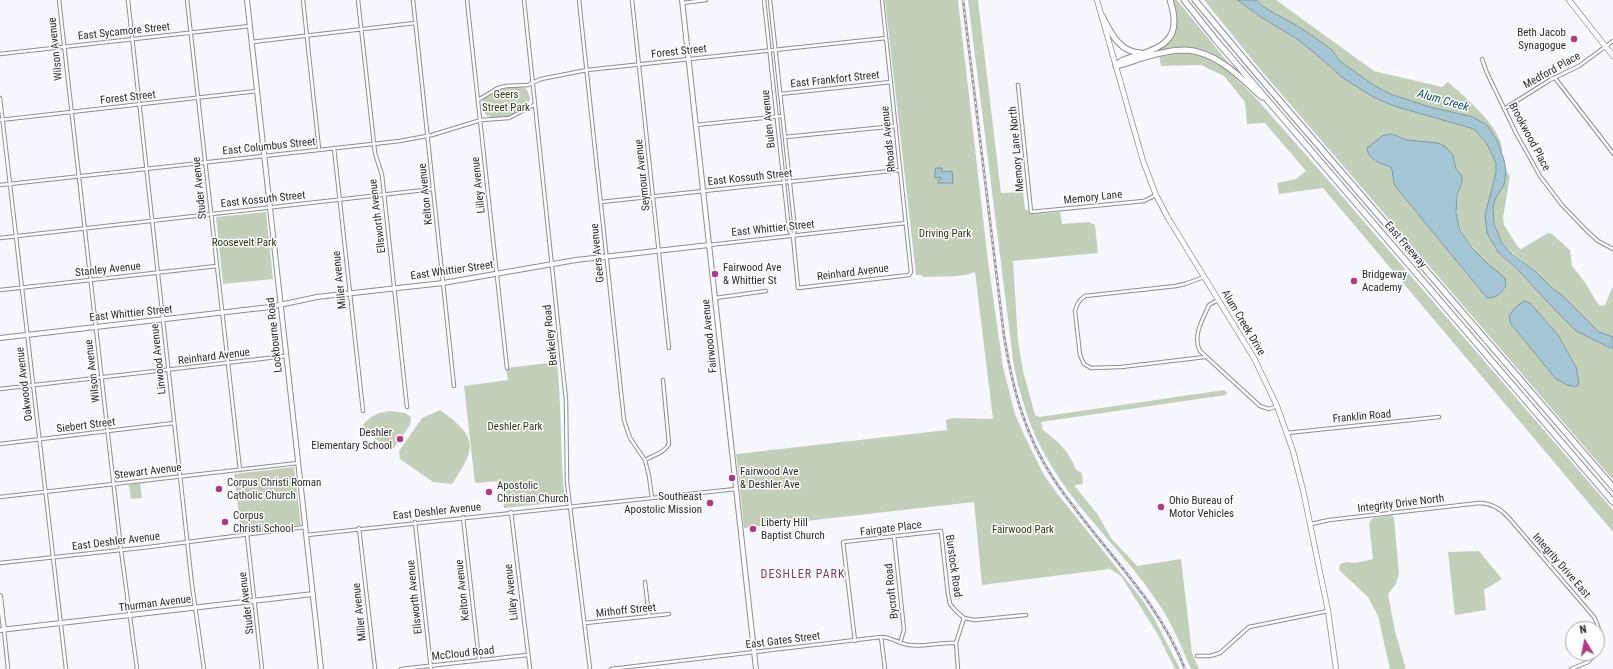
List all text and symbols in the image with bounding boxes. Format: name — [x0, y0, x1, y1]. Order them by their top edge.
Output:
street label: Wilson Avenue — [46, 17, 66, 81]
street label: East Sycamore Street — [77, 21, 171, 43]
place label: Beth Jacob Synagogue — [1517, 26, 1566, 52]
marker: Beth Jacob Synagogue — [1569, 34, 1579, 44]
street label: Forest Street — [651, 43, 707, 61]
street label: Medford Place — [1521, 50, 1583, 92]
street label: East Frankfort Street — [790, 69, 880, 91]
water label: Alum Creek — [1416, 87, 1470, 115]
park label: Geers Street Park — [482, 88, 530, 114]
street label: Forest Street — [100, 89, 156, 107]
street label: Bulen Avenue — [759, 89, 779, 149]
street label: Brookwood Place — [1505, 101, 1553, 173]
street label: Rhoads Avenue — [879, 105, 899, 173]
street label: Memory Lane North — [1007, 106, 1027, 192]
street label: East Columbus Street — [222, 136, 316, 158]
street label: Seymour Avenue — [633, 138, 653, 212]
street label: Studer Avenue — [190, 156, 210, 220]
street label: Lilley Avenue — [469, 156, 489, 214]
street label: Kelton Avenue — [416, 163, 436, 225]
street label: East Kossuth Street — [707, 167, 793, 189]
street label: Ellsworth Avenue — [367, 178, 389, 254]
street label: Memory Lane — [1063, 188, 1123, 208]
street label: East Kossuth Street — [220, 189, 306, 211]
street label: East Whittier Street — [731, 218, 815, 240]
street label: East Freeway — [1381, 219, 1429, 271]
street label: Geers Avenue — [588, 223, 608, 283]
park label: Driving Park — [919, 227, 971, 241]
park label: Roosevelt Park — [212, 236, 276, 250]
street label: Miller Avenue — [330, 250, 350, 310]
street label: East Whittier Street — [410, 259, 494, 283]
street label: Stanley Avenue — [75, 260, 141, 280]
place label: Fairwood Ave & Whittier St — [723, 261, 781, 287]
street label: Reinhard Avenue — [816, 262, 890, 284]
place label: Bridgeway Academy — [1362, 268, 1407, 294]
marker: Fairwood Ave & Whittier St — [710, 269, 720, 279]
marker: Bridgeway Academy — [1349, 276, 1359, 286]
street label: Alum Creek Drive — [1218, 288, 1268, 358]
street label: Lockbourne Road — [264, 297, 286, 373]
street label: Fairwood Avenue — [700, 298, 720, 374]
street label: East Whittier Street — [89, 303, 173, 325]
street label: Berkeley Road — [541, 304, 561, 366]
street label: Linwood Avenue — [149, 323, 169, 395]
street label: Wilson Avenue — [83, 339, 103, 403]
street label: Oakwood Avenue — [14, 346, 36, 422]
street label: Reinhard Avenue — [177, 346, 251, 368]
street label: Franklin Road — [1332, 408, 1392, 426]
street label: Siebert Street — [56, 416, 116, 436]
park label: Deshler Park — [488, 420, 542, 434]
place label: Deshler Elementary School — [311, 426, 392, 452]
marker: Deshler Elementary School — [395, 434, 405, 444]
street label: Stewart Avenue — [114, 461, 182, 483]
place label: Fairwood Ave & Deshler Ave — [740, 465, 800, 491]
marker: Fairwood Ave & Deshler Ave — [727, 473, 737, 483]
place label: Corpus Christi Roman Catholic Church — [227, 476, 321, 502]
place label: Apostolic Christian Church — [497, 479, 569, 505]
marker: Corpus Christi Roman Catholic Church — [214, 484, 224, 494]
marker: Apostolic Christian Church — [484, 487, 494, 497]
place label: Southeast Apostolic Mission — [624, 490, 702, 516]
street label: Integrity Drive North — [1357, 492, 1445, 516]
place label: Ohio Bureau of Motor Vehicles — [1169, 494, 1234, 520]
marker: Southeast Apostolic Mission — [705, 498, 715, 508]
street label: East Deshler Avenue — [392, 501, 482, 523]
marker: Ohio Bureau of Motor Vehicles — [1156, 502, 1166, 512]
place label: Corpus Christi School — [233, 509, 293, 535]
place label: Liberty Hill Baptist Church — [761, 516, 825, 542]
marker: Corpus Christi School — [220, 517, 230, 527]
street label: Fairgate Place — [859, 519, 923, 539]
park label: Fairwood Park — [992, 523, 1054, 537]
marker: Liberty Hill Baptist Church — [748, 524, 758, 534]
street label: East Deshler Avenue — [71, 530, 161, 554]
street label: Integrity Drive East — [1529, 531, 1593, 601]
street label: Burstock Road — [942, 534, 964, 598]
street label: Ellsworth Avenue — [405, 559, 425, 635]
street label: Kelton Avenue — [453, 559, 473, 621]
street label: Lilley Avenue — [502, 563, 522, 621]
street label: Bycroft Road — [883, 563, 901, 619]
district label: DESHLER PARK — [761, 568, 845, 582]
street label: Studer Avenue — [237, 571, 257, 635]
street label: Miller Avenue — [350, 582, 370, 642]
street label: Thurman Avenue — [118, 593, 192, 615]
street label: Mithoff Street — [595, 601, 657, 621]
north arrow — [1565, 621, 1605, 661]
text: N — [1579, 623, 1587, 637]
street label: East Gates Street — [745, 630, 821, 652]
street label: McCloud Road — [431, 644, 495, 664]

